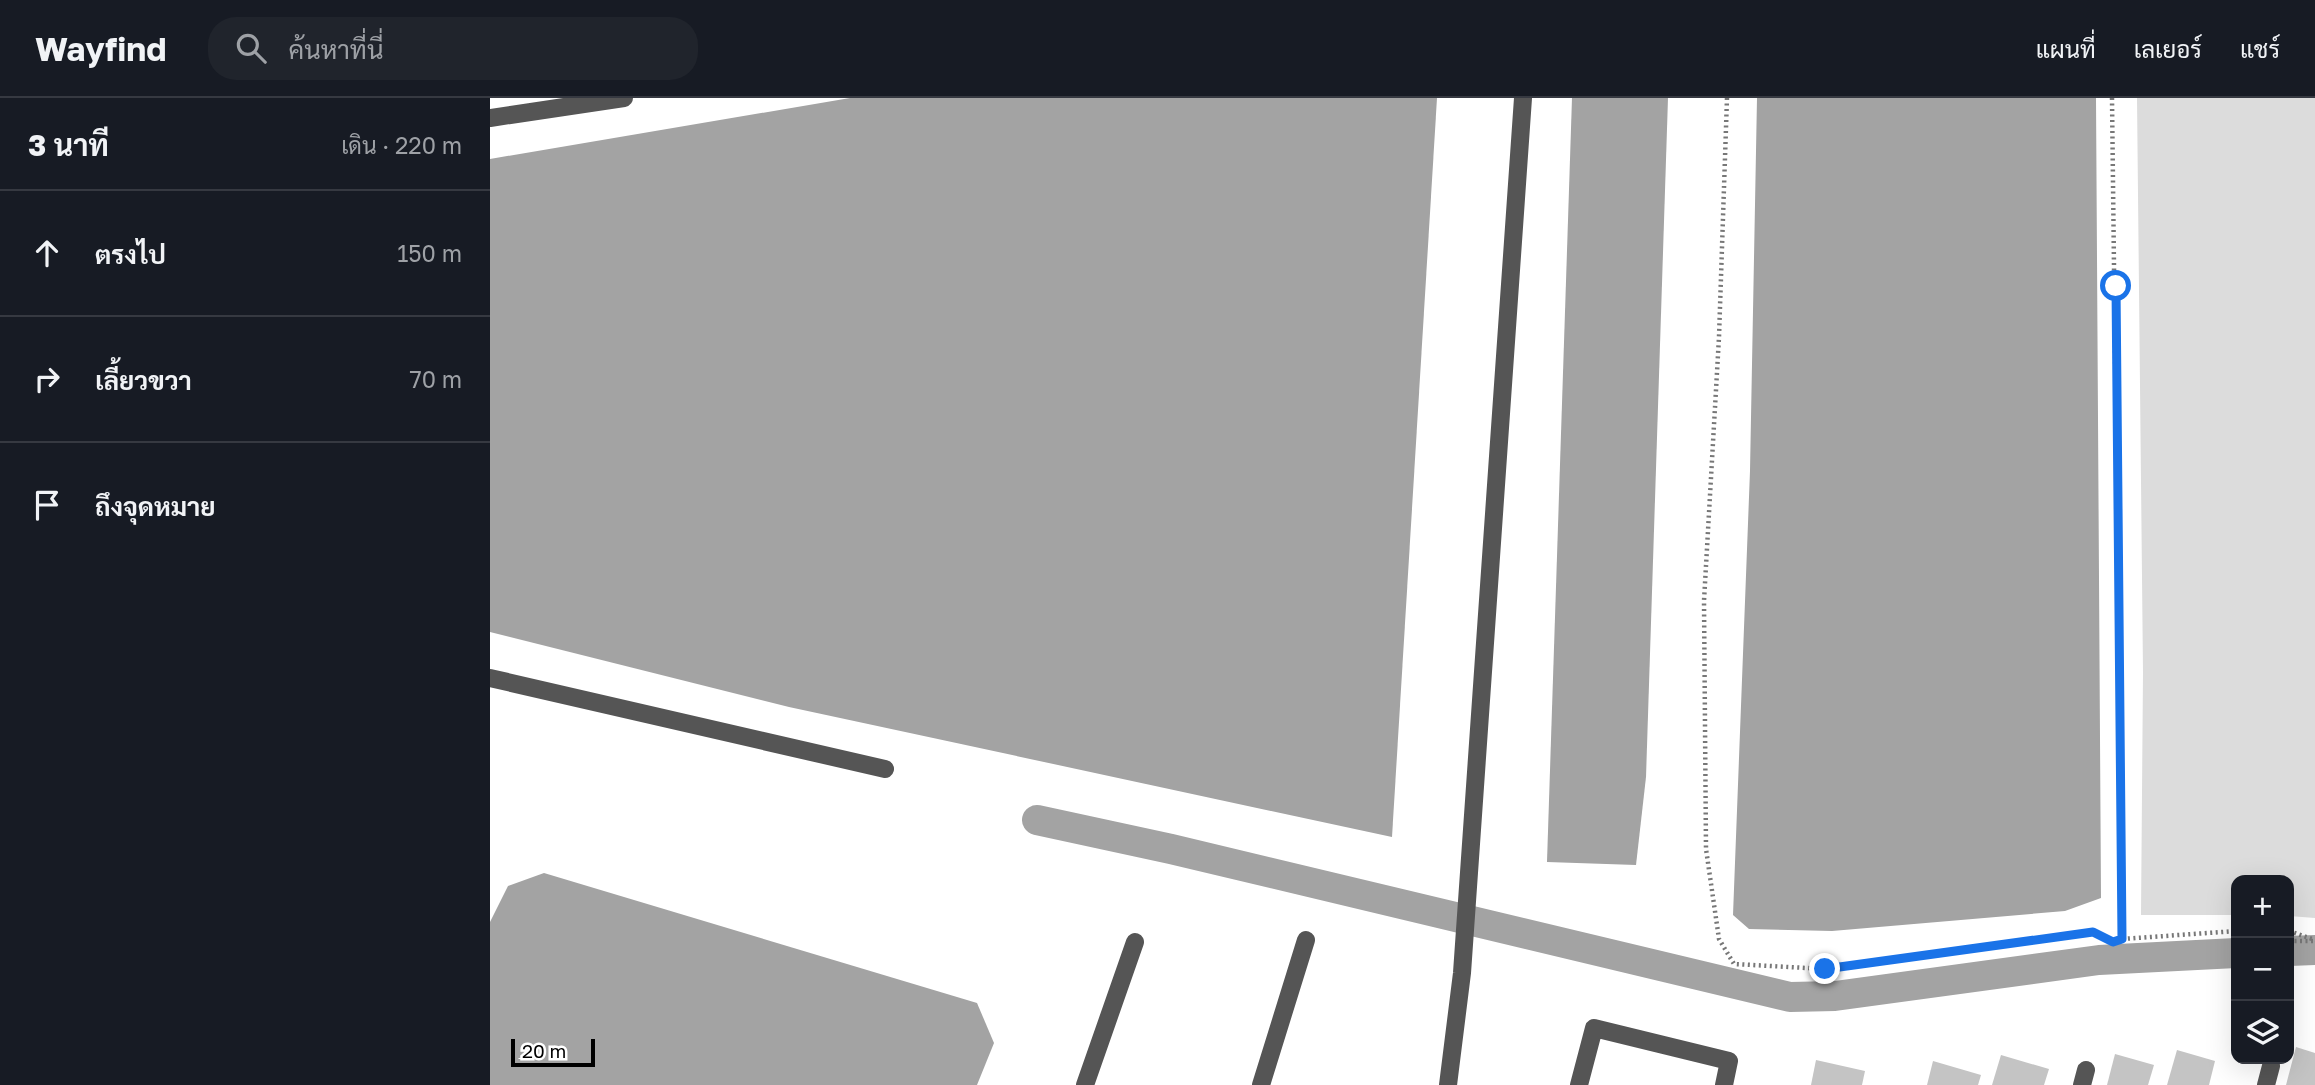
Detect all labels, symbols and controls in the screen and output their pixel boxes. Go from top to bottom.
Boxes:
search box [208,17,698,80]
text: Wayfind [35,29,166,68]
icon: search [232,29,270,67]
text: ค้นหาที่นี่ [288,34,384,65]
text: แผนที่ [2036,34,2096,63]
text: เลเยอร์ [2134,34,2202,63]
text: แชร์ [2240,34,2280,63]
text: 3 นาที [28,127,109,163]
text: เดิน · 220 m [341,131,462,159]
icon: ahead [28,234,66,272]
text: ตรงไป [95,239,166,270]
text: 150 m [397,239,462,267]
route start [2100,270,2131,301]
icon: right [28,360,66,398]
text: เลี้ยวขวา [95,365,192,396]
text: 70 m [409,365,462,393]
icon: arrive [28,486,66,524]
text: ถึงจุดหมาย [95,491,216,522]
map controls [2231,875,2294,1064]
button: + [2231,875,2294,938]
button: − [2231,938,2294,1001]
route end [1809,953,1840,984]
button: layers [2231,1001,2294,1064]
scale bar [511,1036,595,1068]
text: 20 m [522,1039,566,1062]

